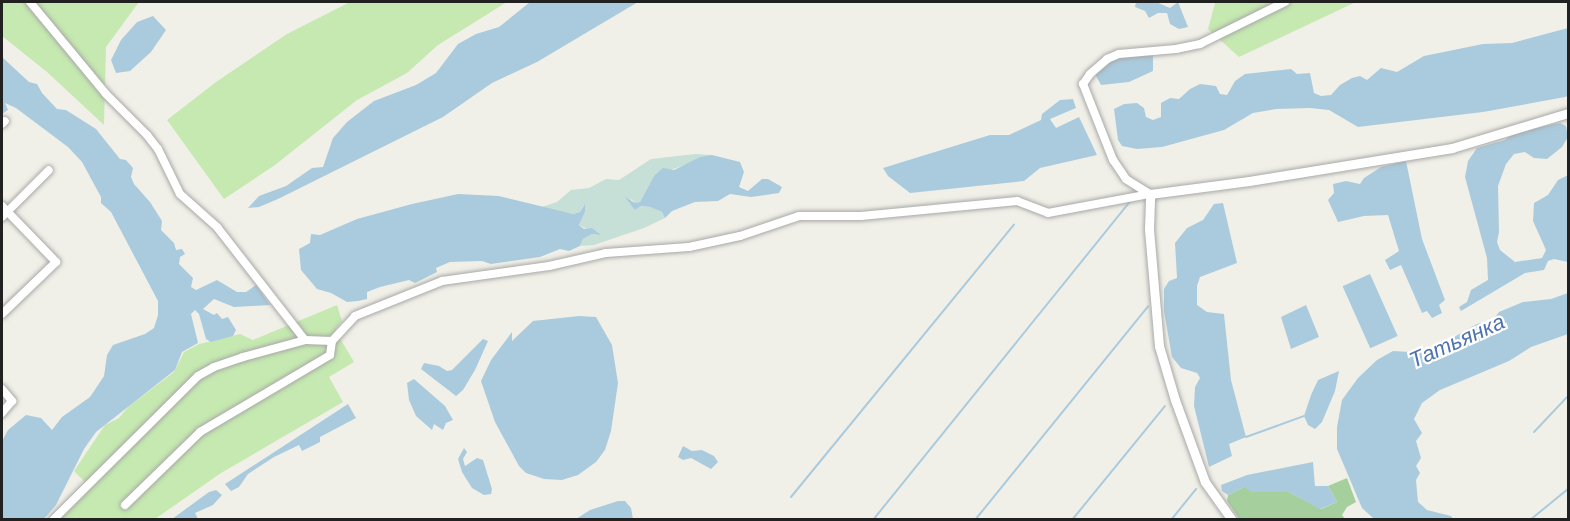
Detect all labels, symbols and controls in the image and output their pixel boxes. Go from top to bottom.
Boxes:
water label: Татьянка [1405,308,1509,374]

